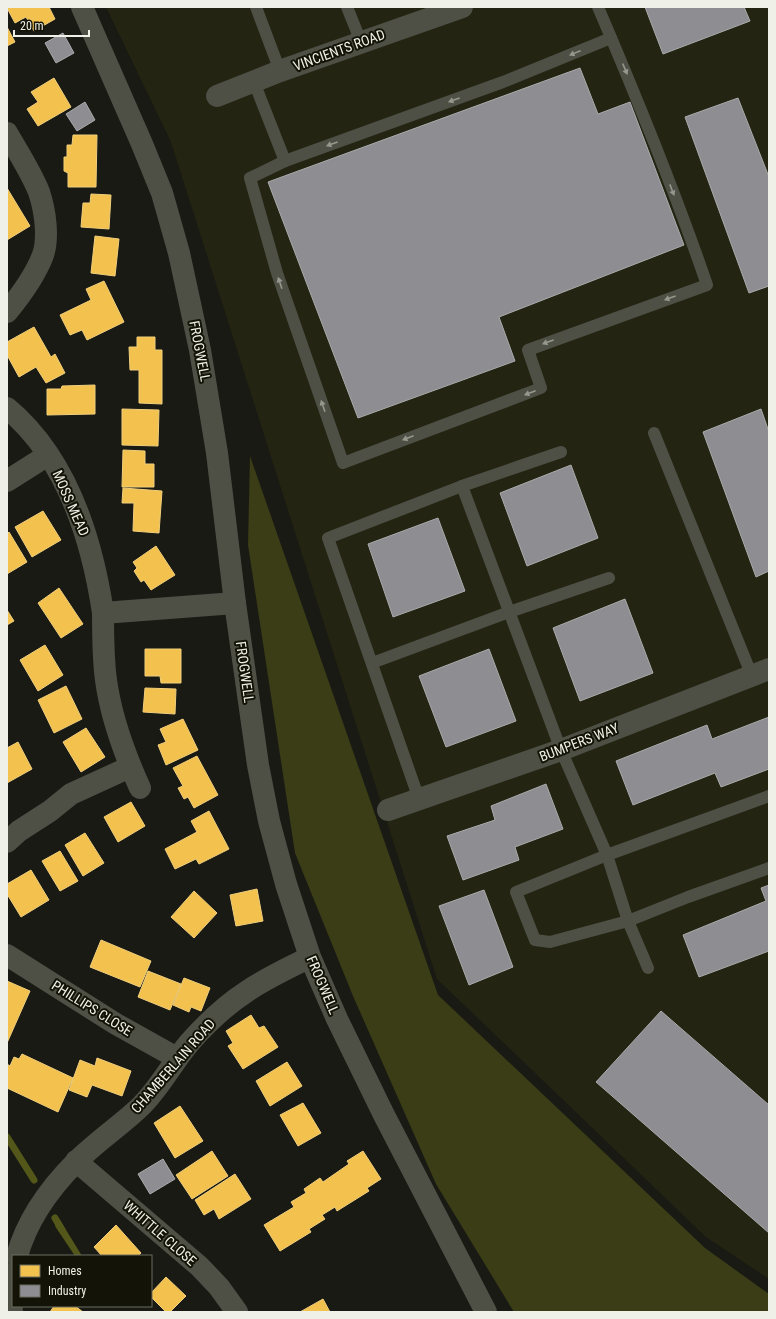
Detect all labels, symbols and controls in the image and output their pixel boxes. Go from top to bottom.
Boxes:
scale bar [14,12,89,38]
text: 20 m [20,19,44,33]
street label: VINCIENTS ROAD [291,26,387,74]
one-way arrow [569,50,581,56]
one-way arrow [622,63,628,75]
one-way arrow [448,97,460,103]
one-way arrow [326,141,338,147]
one-way arrow [670,184,676,196]
one-way arrow [277,277,283,289]
one-way arrow [664,296,676,302]
street label: FROGWELL [186,319,214,383]
one-way arrow [542,340,554,346]
one-way arrow [523,390,535,396]
one-way arrow [320,399,326,411]
one-way arrow [402,436,414,442]
street label: MOSS MEAD [49,468,93,538]
street label: FROGWELL [233,640,257,704]
street label: BUMPERS WAY [537,719,622,764]
street label: FROGWELL [304,953,343,1017]
street label: PHILLIPS CLOSE [49,977,135,1039]
street label: CHAMBERLAIN ROAD [128,1016,218,1116]
street label: WHITTLE CLOSE [120,1197,200,1269]
legend [12,1255,152,1307]
text: Homes [48,1264,82,1278]
text: Industry [48,1284,86,1298]

